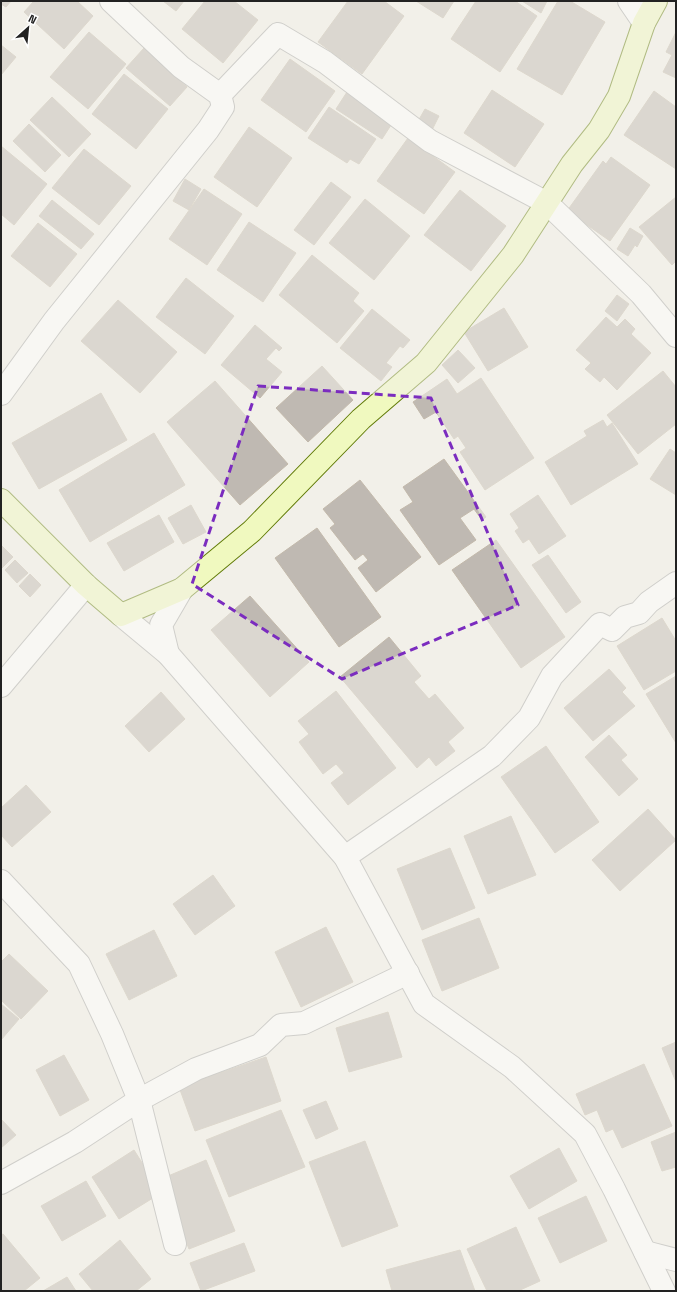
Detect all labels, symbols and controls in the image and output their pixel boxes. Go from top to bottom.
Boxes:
north arrow [8,8,48,48]
text: N [26,11,39,27]

